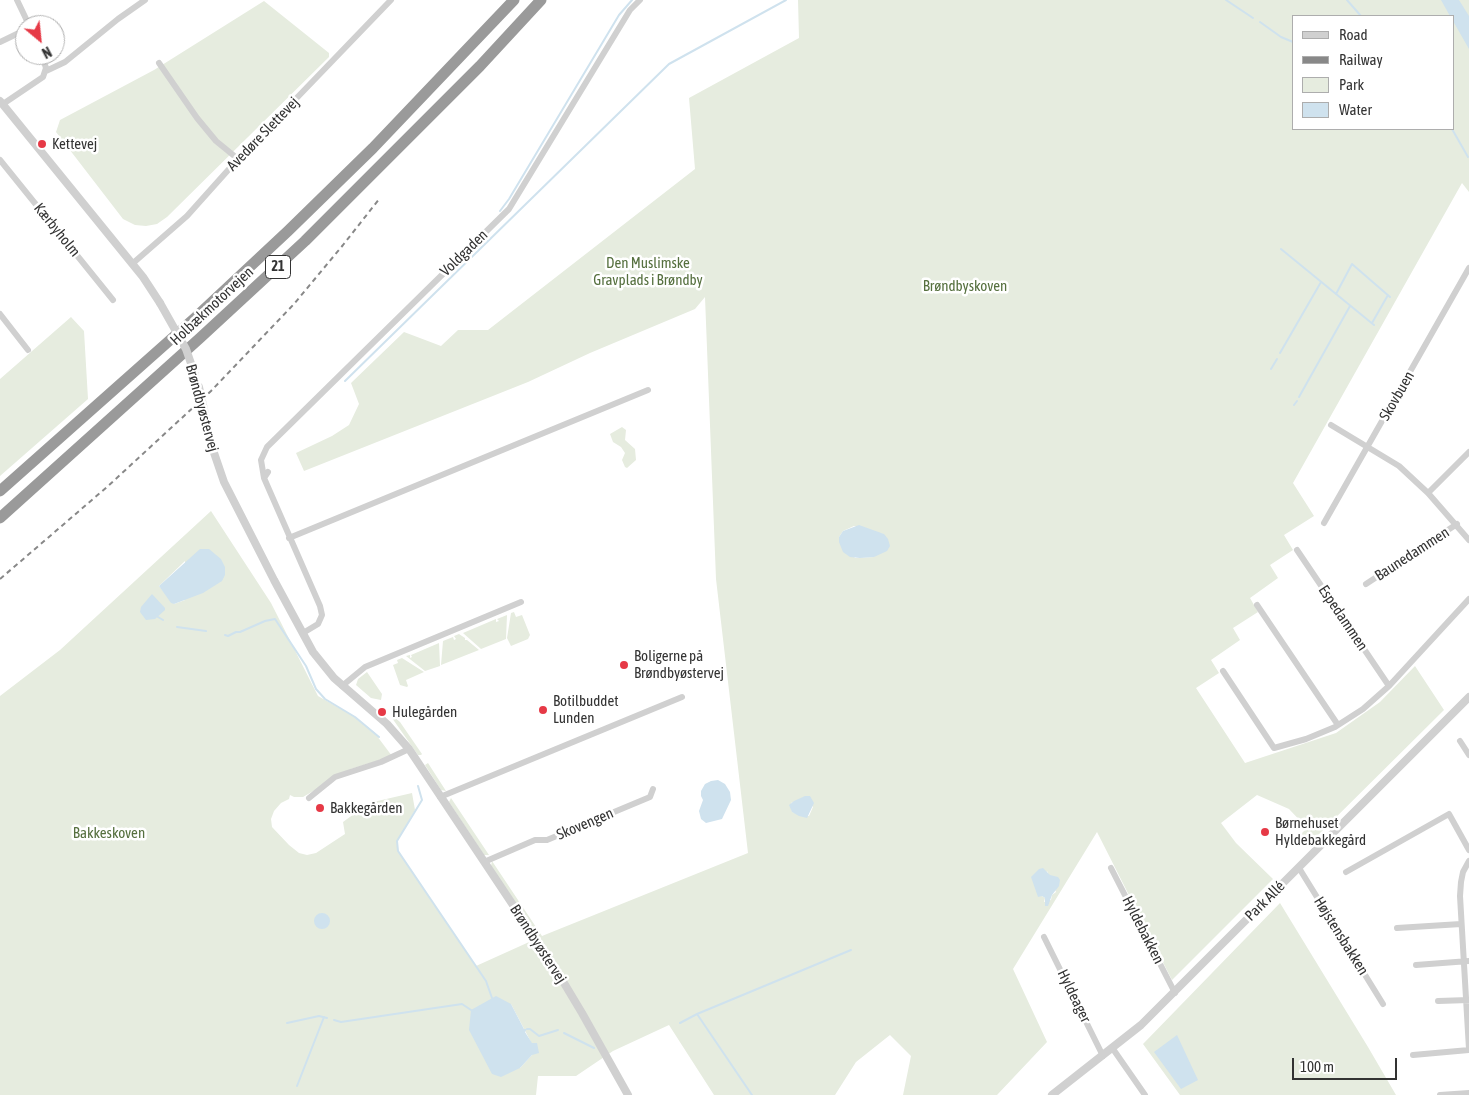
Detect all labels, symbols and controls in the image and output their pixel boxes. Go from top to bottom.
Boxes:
north arrow [15,15,65,65]
legend [1292,15,1454,130]
text: Road [1339,26,1368,43]
text: N [39,43,54,61]
text: Railway [1339,51,1383,68]
text: Park [1339,76,1364,93]
street label: Avedøre Slettevej [223,93,303,175]
text: Water [1339,101,1372,118]
place label: Kettevej [52,135,97,153]
marker: Kettevej [36,138,48,150]
street label: Kærbyholm [30,200,84,260]
street label: Voldgaden [436,226,492,280]
park label: Den Muslimske Gravplads i Brøndby [593,254,703,289]
road number: 21 [266,256,290,278]
street label: Holbækmotorvejen [167,263,257,349]
park label: Brøndbyskoven [923,277,1007,295]
street label: Brøndbyøstervej [182,362,222,454]
street label: Skovbuen [1376,368,1418,424]
street label: Baunedammen [1371,523,1453,585]
street label: Espedammen [1314,582,1372,654]
place label: Boligerne på Brøndbyøstervej [634,647,724,682]
marker: Boligerne på Brøndbyøstervej [618,659,630,671]
place label: Botilbuddet Lunden [553,692,619,727]
place label: Hulegården [392,703,457,721]
marker: Botilbuddet Lunden [537,704,549,716]
marker: Hulegården [376,706,388,718]
place label: Bakkegården [330,799,403,817]
marker: Bakkegården [314,802,326,814]
street label: Skovengen [554,804,616,844]
place label: Børnehuset Hyldebakkegård [1275,814,1366,849]
park label: Bakkeskoven [73,824,145,842]
marker: Børnehuset Hyldebakkegård [1259,826,1271,838]
street label: Park Allé [1241,877,1289,925]
street label: Hyldebakken [1118,893,1168,967]
street label: Højstensbakken [1310,893,1372,979]
street label: Brøndbyøstervej [506,901,570,987]
street label: Hyldeager [1053,966,1095,1026]
scale bar [1294,1048,1399,1080]
text: 100 m [1300,1058,1334,1075]

